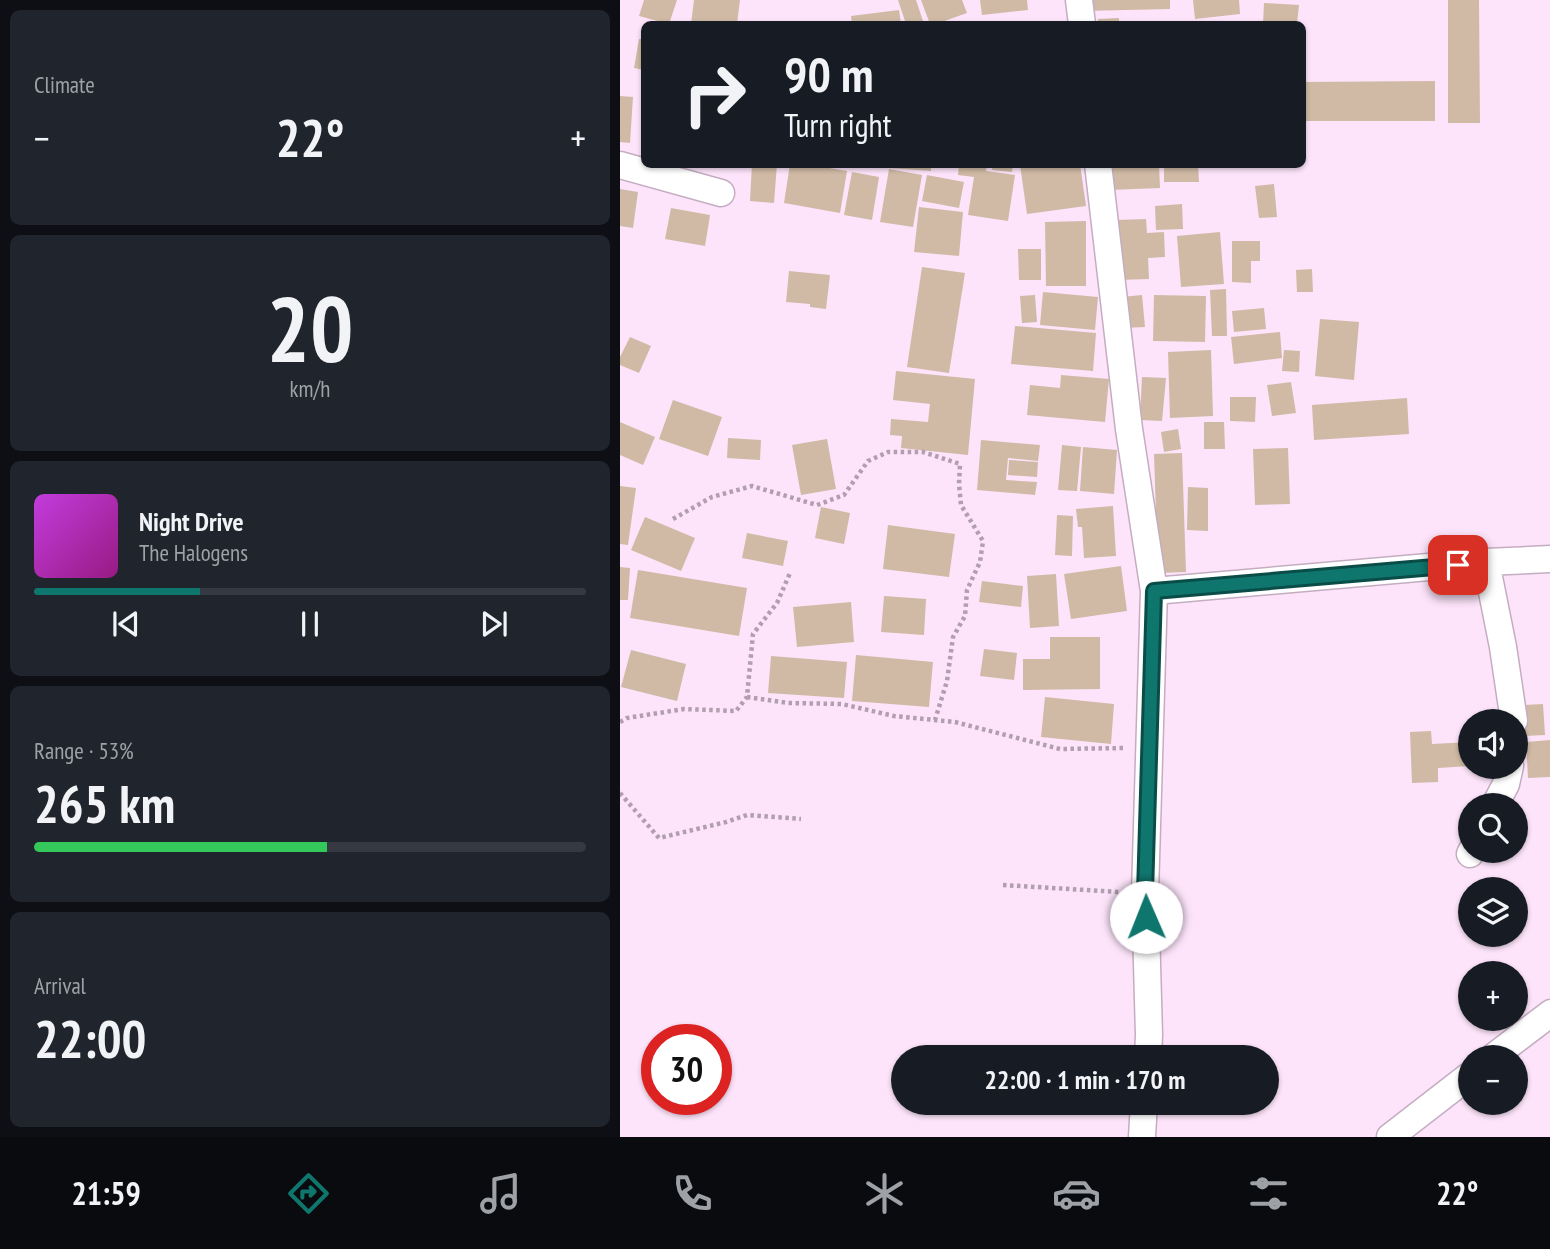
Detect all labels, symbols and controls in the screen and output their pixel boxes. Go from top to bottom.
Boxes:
text: 90 m [784,42,873,106]
icon: right [669,49,760,140]
text: Climate [34,70,95,99]
text: 22° [276,104,344,171]
text: Turn right [784,104,892,146]
text: − [34,113,50,162]
text: + [570,113,586,162]
text: 20 [267,269,354,387]
text: km/h [290,374,330,403]
text: Night Drive [139,505,244,538]
pin [1428,535,1488,595]
text: The Halogens [139,538,248,567]
icon: arrive [1439,546,1477,584]
icon: previous [107,605,145,643]
icon: pause [291,605,329,643]
icon: next [475,605,513,643]
map controls [1458,709,1528,1115]
button: sound [1458,709,1528,779]
text: Range · 53% [34,736,134,765]
text: 265 km [34,770,175,837]
button: search [1458,793,1528,863]
button: layers [1458,877,1528,947]
position arrow [1109,880,1183,954]
button: + [1458,961,1528,1031]
text: Arrival [34,971,86,1000]
text: 22:00 [34,1005,146,1072]
speed limit sign: 30 [641,1024,732,1115]
button: − [1458,1045,1528,1115]
text: 22:00 · 1 min · 170 m [985,1063,1185,1096]
icon: directions [284,1169,333,1218]
icon: music [476,1169,525,1218]
icon: phone [668,1169,717,1218]
icon: climate [860,1169,909,1218]
icon: car [1052,1169,1101,1218]
icon: filters [1244,1169,1293,1218]
text: 21:59 [72,1172,141,1214]
text: 22° [1436,1172,1478,1214]

